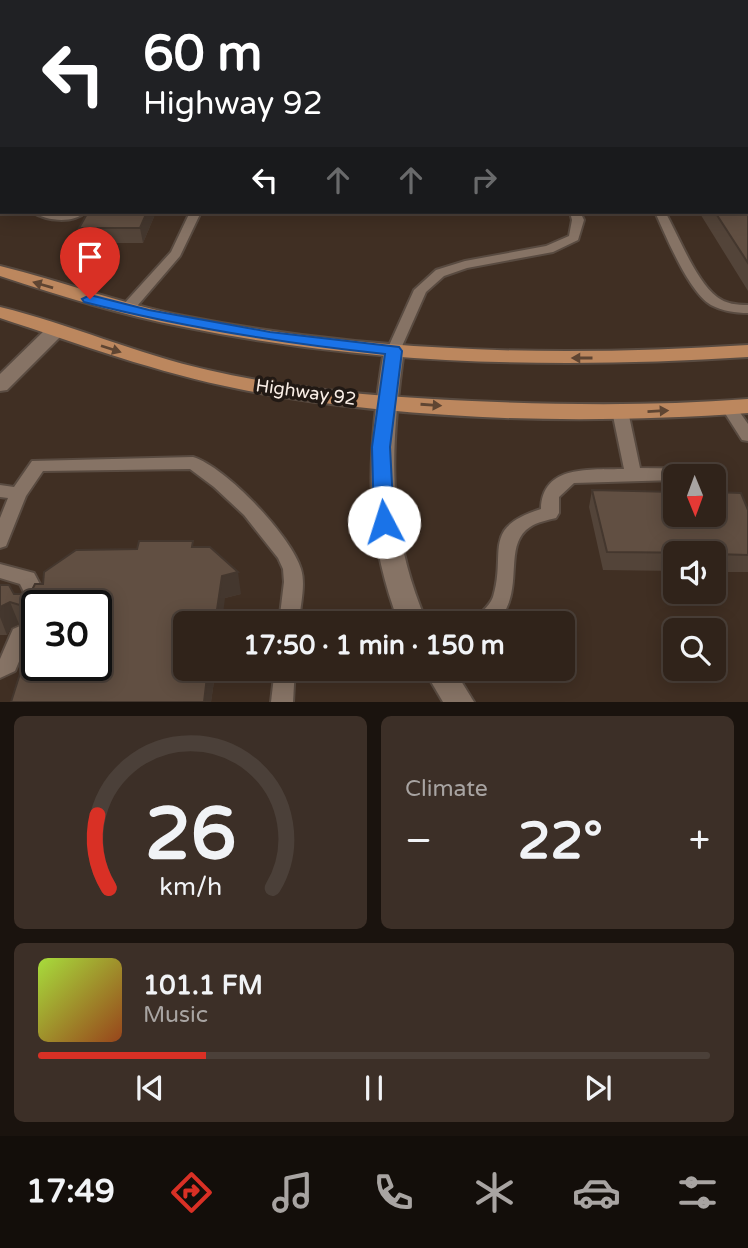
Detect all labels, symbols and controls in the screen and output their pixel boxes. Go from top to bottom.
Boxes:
text: 60 m [143,25,262,84]
icon: left [28,28,119,119]
text: Highway 92 [143,85,323,123]
icon: left [246,161,284,199]
icon: ahead [319,161,357,199]
icon: ahead [392,161,430,199]
icon: right [465,161,503,199]
pin [60,227,120,299]
icon: arrive [71,238,109,276]
one-way arrow [32,280,53,290]
one-way arrow [101,344,122,355]
one-way arrow [571,352,593,364]
street label: Highway 92 [254,374,358,410]
one-way arrow [420,400,442,411]
one-way arrow [647,405,669,416]
north arrow [663,464,726,527]
map controls [663,464,726,681]
position arrow [347,485,421,559]
button: sound [663,541,726,604]
speed limit sign: 30 [21,590,112,681]
button: search [663,618,726,681]
text: 17:50 · 1 min · 150 m [243,630,505,661]
text: Climate [405,775,488,803]
text: 26 [145,792,236,880]
text: 22° [518,810,603,873]
text: − [405,818,432,864]
text: + [689,818,710,864]
text: km/h [159,872,222,902]
text: 101.1 FM [143,970,263,1001]
text: Music [143,1001,208,1029]
icon: previous [131,1069,169,1107]
icon: pause [355,1069,393,1107]
icon: next [579,1069,617,1107]
icon: directions [167,1168,216,1217]
icon: music [268,1168,317,1217]
icon: phone [369,1168,418,1217]
icon: climate [470,1168,519,1217]
icon: car [572,1168,621,1217]
icon: filters [673,1168,722,1217]
text: 17:49 [26,1173,115,1211]

